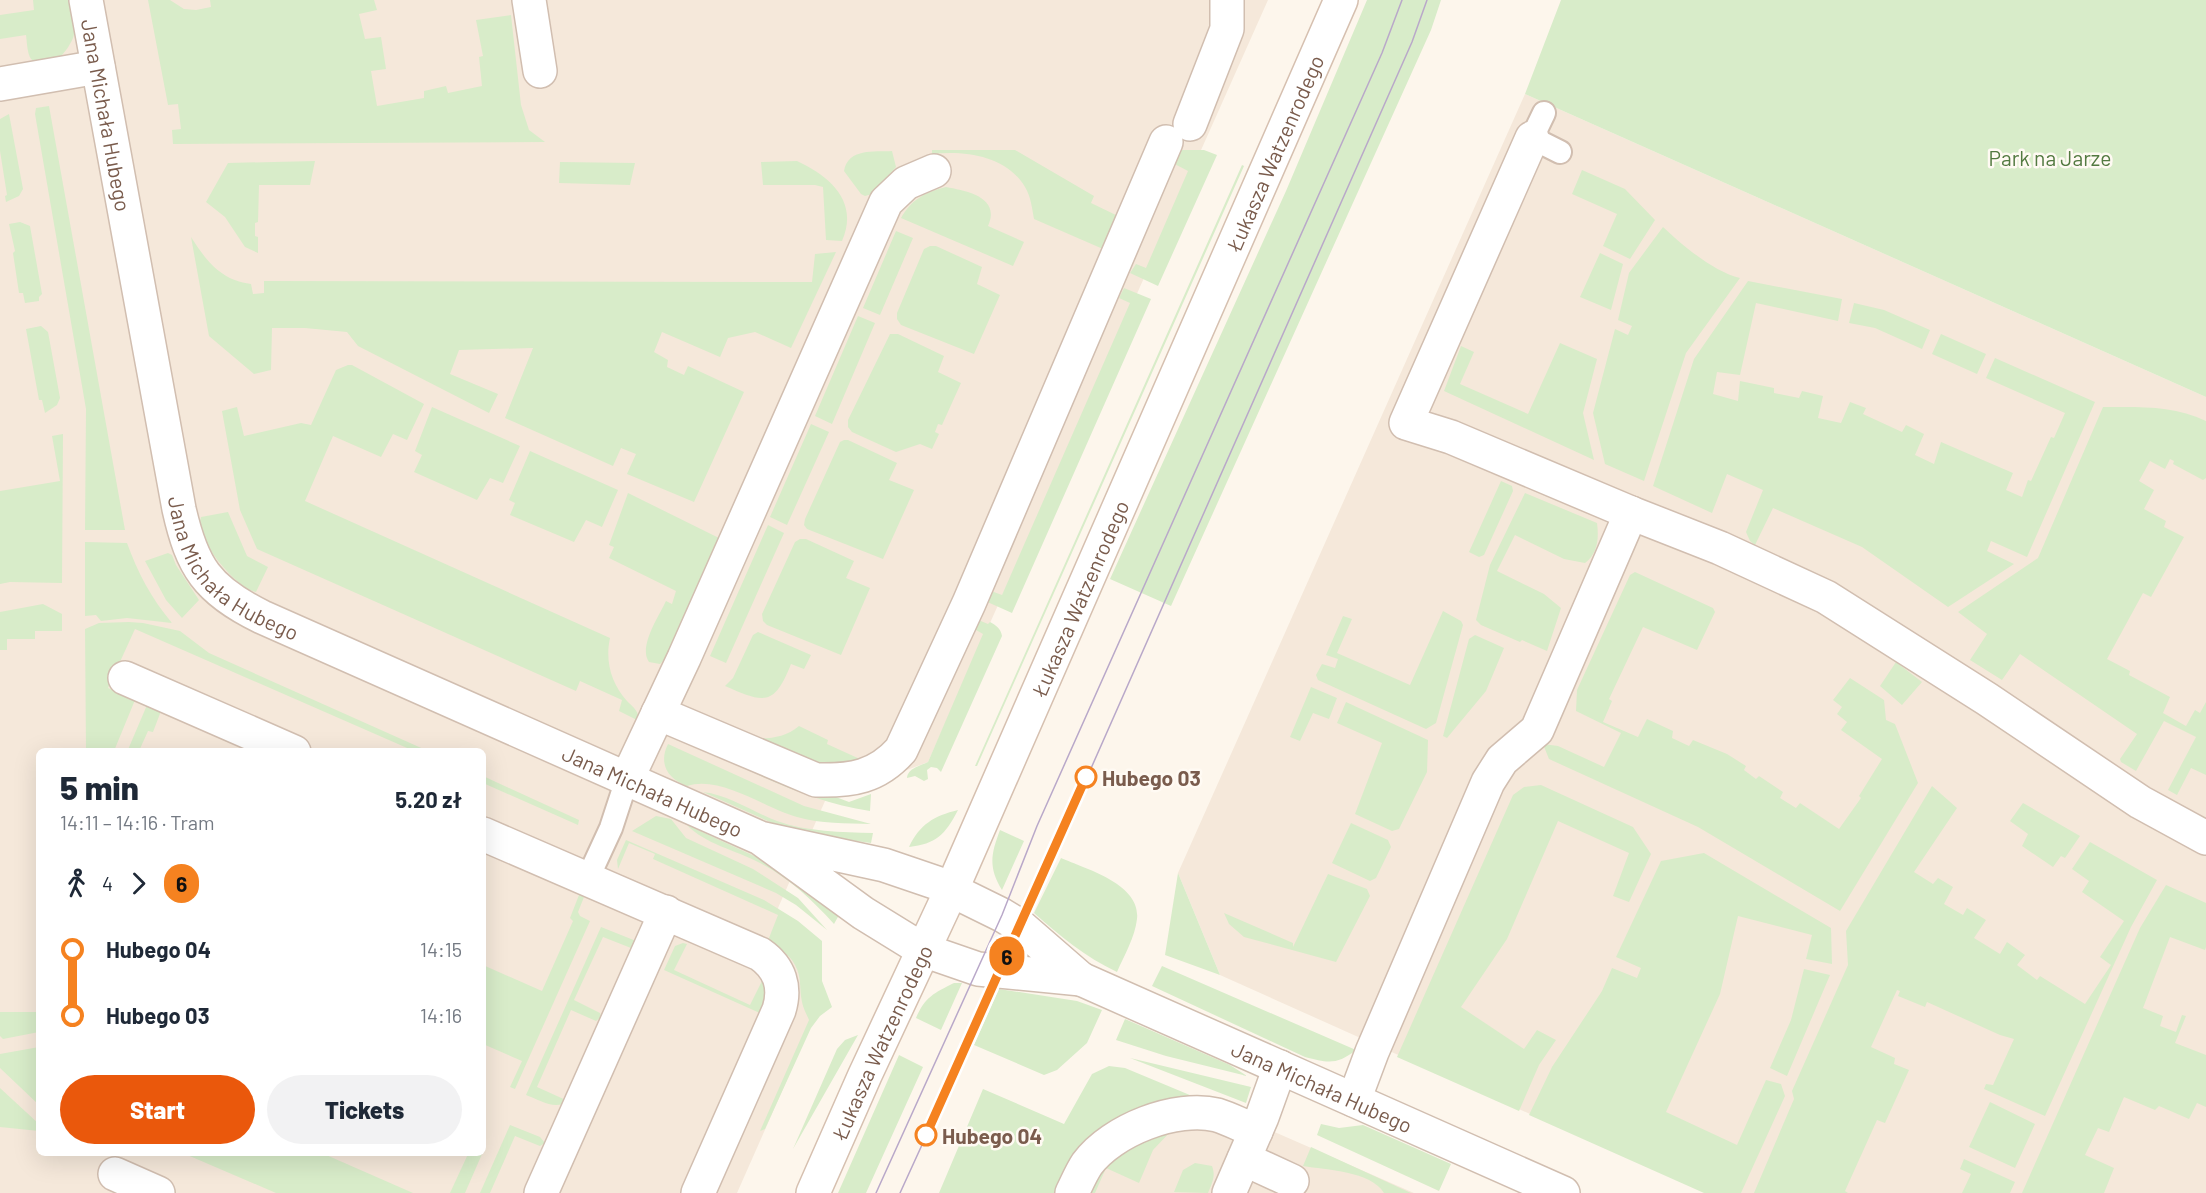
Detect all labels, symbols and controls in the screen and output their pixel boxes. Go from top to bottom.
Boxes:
street label: Jana Michała Hubego [77,17,137,213]
street label: Łukasza Watzenrodego [1220,51,1328,255]
park label: Park na Jarze [1989,145,2111,170]
street label: Jana Michała Hubego [164,494,303,644]
street label: Łukasza Watzenrodego [1025,496,1133,701]
street label: Jana Michała Hubego [559,740,747,841]
place label: Hubego 03 [1102,765,1201,790]
marker: Hubego 03 [1075,766,1097,788]
text: 5 min [60,767,139,807]
text: 5.20 zł [395,786,462,812]
text: 14:11 – 14:16 · Tram [60,810,214,834]
icon: walk [60,867,93,900]
icon: forward [122,867,155,900]
text: 4 [102,871,113,895]
text: 6 [176,871,187,896]
text: Hubego 04 [106,936,211,962]
line badge: 6 [988,936,1026,976]
text: 14:15 [420,937,462,961]
street label: Łukasza Watzenrodego [825,940,937,1144]
text: 6 [1001,944,1013,969]
text: Hubego 03 [106,1002,210,1028]
text: 14:16 [420,1003,462,1027]
street label: Jana Michała Hubego [1228,1035,1416,1137]
button: Start [60,1075,255,1144]
button: Tickets [267,1075,462,1144]
place label: Hubego 04 [942,1123,1042,1148]
marker: Hubego 04 [915,1124,937,1146]

